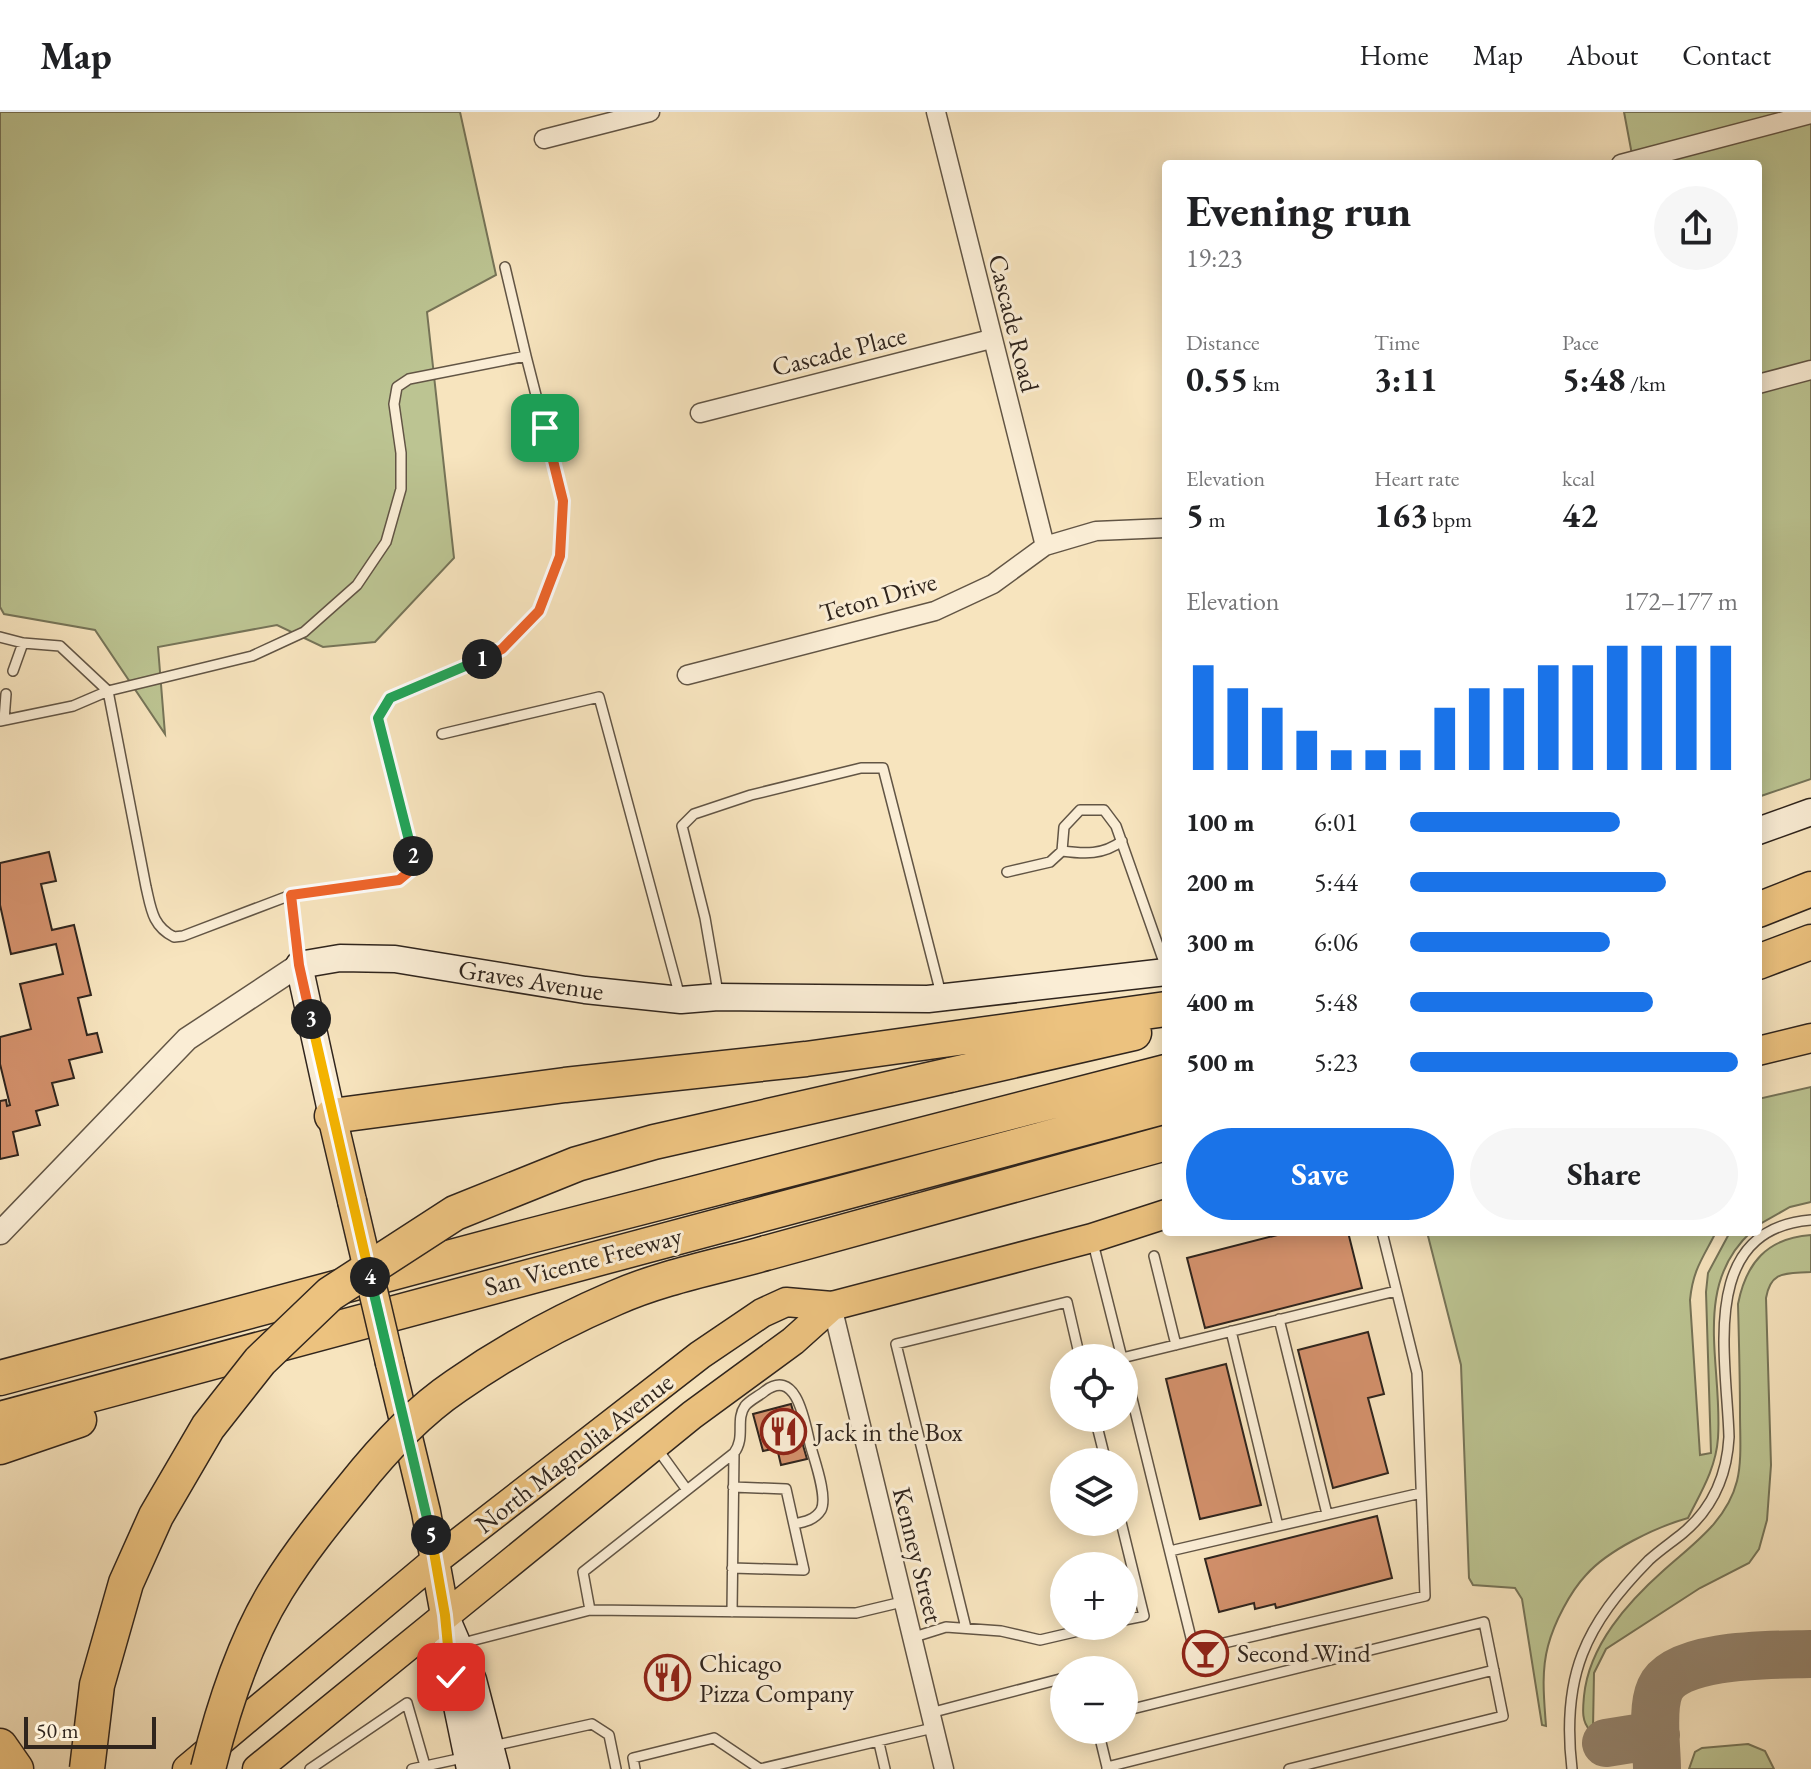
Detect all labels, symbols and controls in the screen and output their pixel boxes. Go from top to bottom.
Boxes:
text: Map [40,31,112,80]
text: Home [1359,37,1429,73]
text: Map [1473,37,1523,73]
text: About [1567,37,1638,73]
text: Contact [1682,37,1771,73]
text: Evening run [1186,182,1411,239]
button: share [1654,186,1738,270]
text: 19:23 [1186,241,1242,275]
street label: Cascade Road [980,251,1048,396]
street label: Cascade Place [768,318,910,384]
text: Distance [1186,328,1259,357]
text: Time [1374,328,1420,357]
text: Pace [1562,328,1599,357]
text: 0.55 [1186,357,1248,401]
text: 3:11 [1374,357,1438,401]
text: 5:48 [1562,357,1626,401]
text: km [1248,369,1280,398]
text: /km [1626,369,1666,398]
pin [511,394,579,462]
icon: arrive [523,406,567,450]
text: Elevation [1186,464,1265,493]
text: Heart rate [1374,464,1459,493]
text: kcal [1562,464,1595,493]
text: 5 [1186,493,1204,537]
text: 163 [1374,493,1428,537]
text: 42 [1562,493,1598,537]
text: m [1204,505,1226,534]
text: bpm [1428,505,1472,534]
street label: Teton Drive [815,564,941,630]
text: Elevation [1186,584,1280,618]
text: 172–177 m [1623,584,1738,618]
pin: 1 [462,639,502,679]
text: 1 [476,644,488,673]
text: 100 m [1186,805,1254,839]
text: 6:01 [1314,805,1358,839]
pin: 2 [393,836,433,876]
text: 2 [407,841,419,870]
text: 200 m [1186,865,1254,899]
text: 5:44 [1314,865,1358,899]
text: 300 m [1186,925,1254,959]
text: 6:06 [1314,925,1358,959]
street label: Graves Avenue [456,952,606,1008]
text: 400 m [1186,985,1254,1019]
text: 5:48 [1314,985,1358,1019]
pin: 3 [291,999,331,1039]
text: 3 [305,1004,317,1033]
text: 500 m [1186,1045,1254,1079]
text: 5:23 [1314,1045,1358,1079]
button: Save [1186,1128,1454,1220]
button: Share [1470,1128,1738,1220]
street label: San Vicente Freeway [481,1218,686,1304]
pin: 4 [350,1257,390,1297]
text: 4 [364,1262,376,1291]
map controls [1050,1344,1138,1744]
button: locate [1050,1344,1138,1432]
street label: North Magnolia Avenue [468,1365,680,1541]
restaurant icon: Jack in the Box [760,1408,808,1456]
place label: Jack in the Box [813,1415,964,1449]
button: layers [1050,1448,1138,1536]
street label: Kenney Street [885,1483,951,1627]
pin: 5 [411,1515,451,1555]
text: 5 [425,1520,437,1549]
button: + [1050,1552,1138,1640]
bar icon: Second Wind [1182,1629,1230,1677]
place label: Second Wind [1237,1636,1371,1670]
pin [417,1643,485,1711]
place label: Chicago Pizza Company [699,1646,854,1710]
restaurant icon: Chicago Pizza Company [644,1654,692,1702]
icon: check [429,1655,473,1699]
button: − [1050,1656,1138,1744]
scale bar [24,1713,156,1749]
text: 50 m [36,1716,79,1745]

